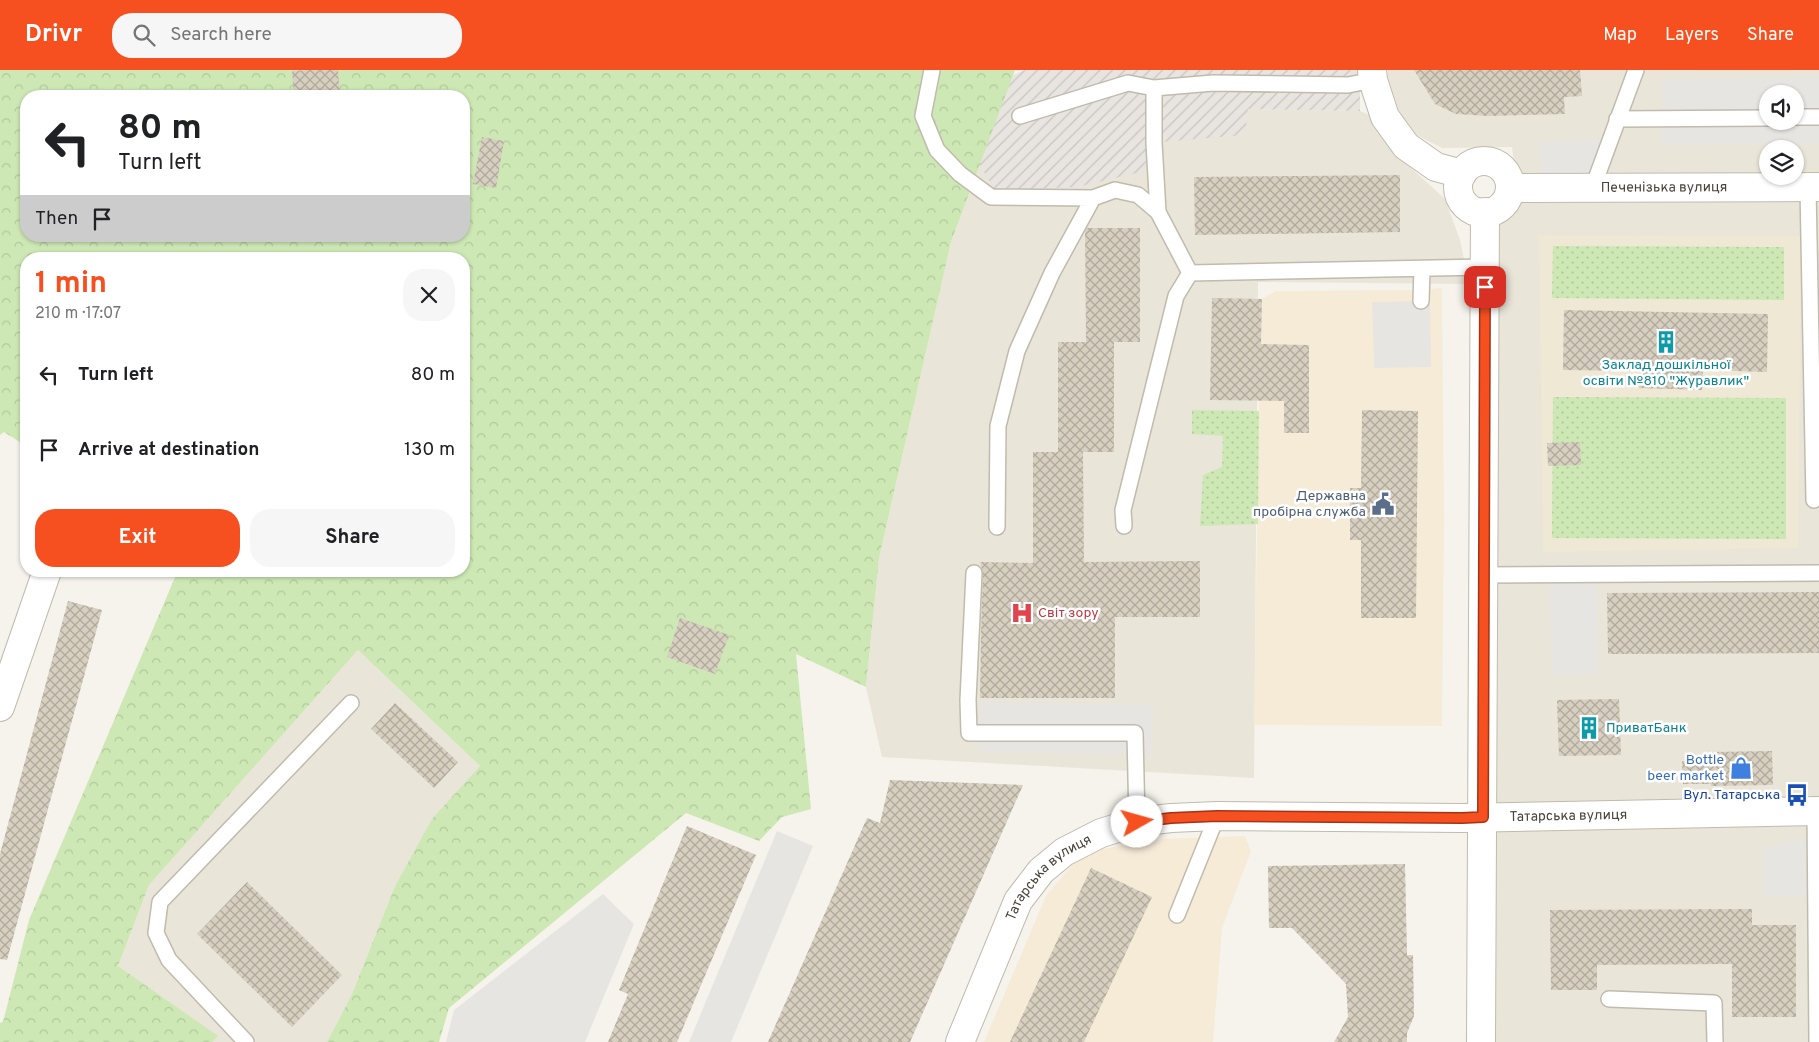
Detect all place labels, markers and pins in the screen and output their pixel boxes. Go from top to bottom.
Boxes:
pin [1464,266,1506,308]
building icon: Заклад дошкільної освіти №810 "Журавлик" [1653,329,1679,355]
place label: Заклад дошкільної освіти №810 "Журавлик" [1583,357,1749,390]
place label: Державна пробірна служба [1253,488,1366,521]
public building icon: Державна пробірна служба [1370,491,1396,517]
hospital icon: Світ зору [1009,600,1035,626]
place label: Світ зору [1038,605,1099,622]
building icon: ПриватБанк [1576,715,1602,741]
place label: ПриватБанк [1606,720,1687,737]
place label: Bottle beer market [1647,752,1724,785]
shop icon: Bottle beer market [1728,755,1754,781]
bus stop icon: Вул. Татарська [1784,782,1810,808]
place label: Вул. Татарська [1683,787,1780,804]

